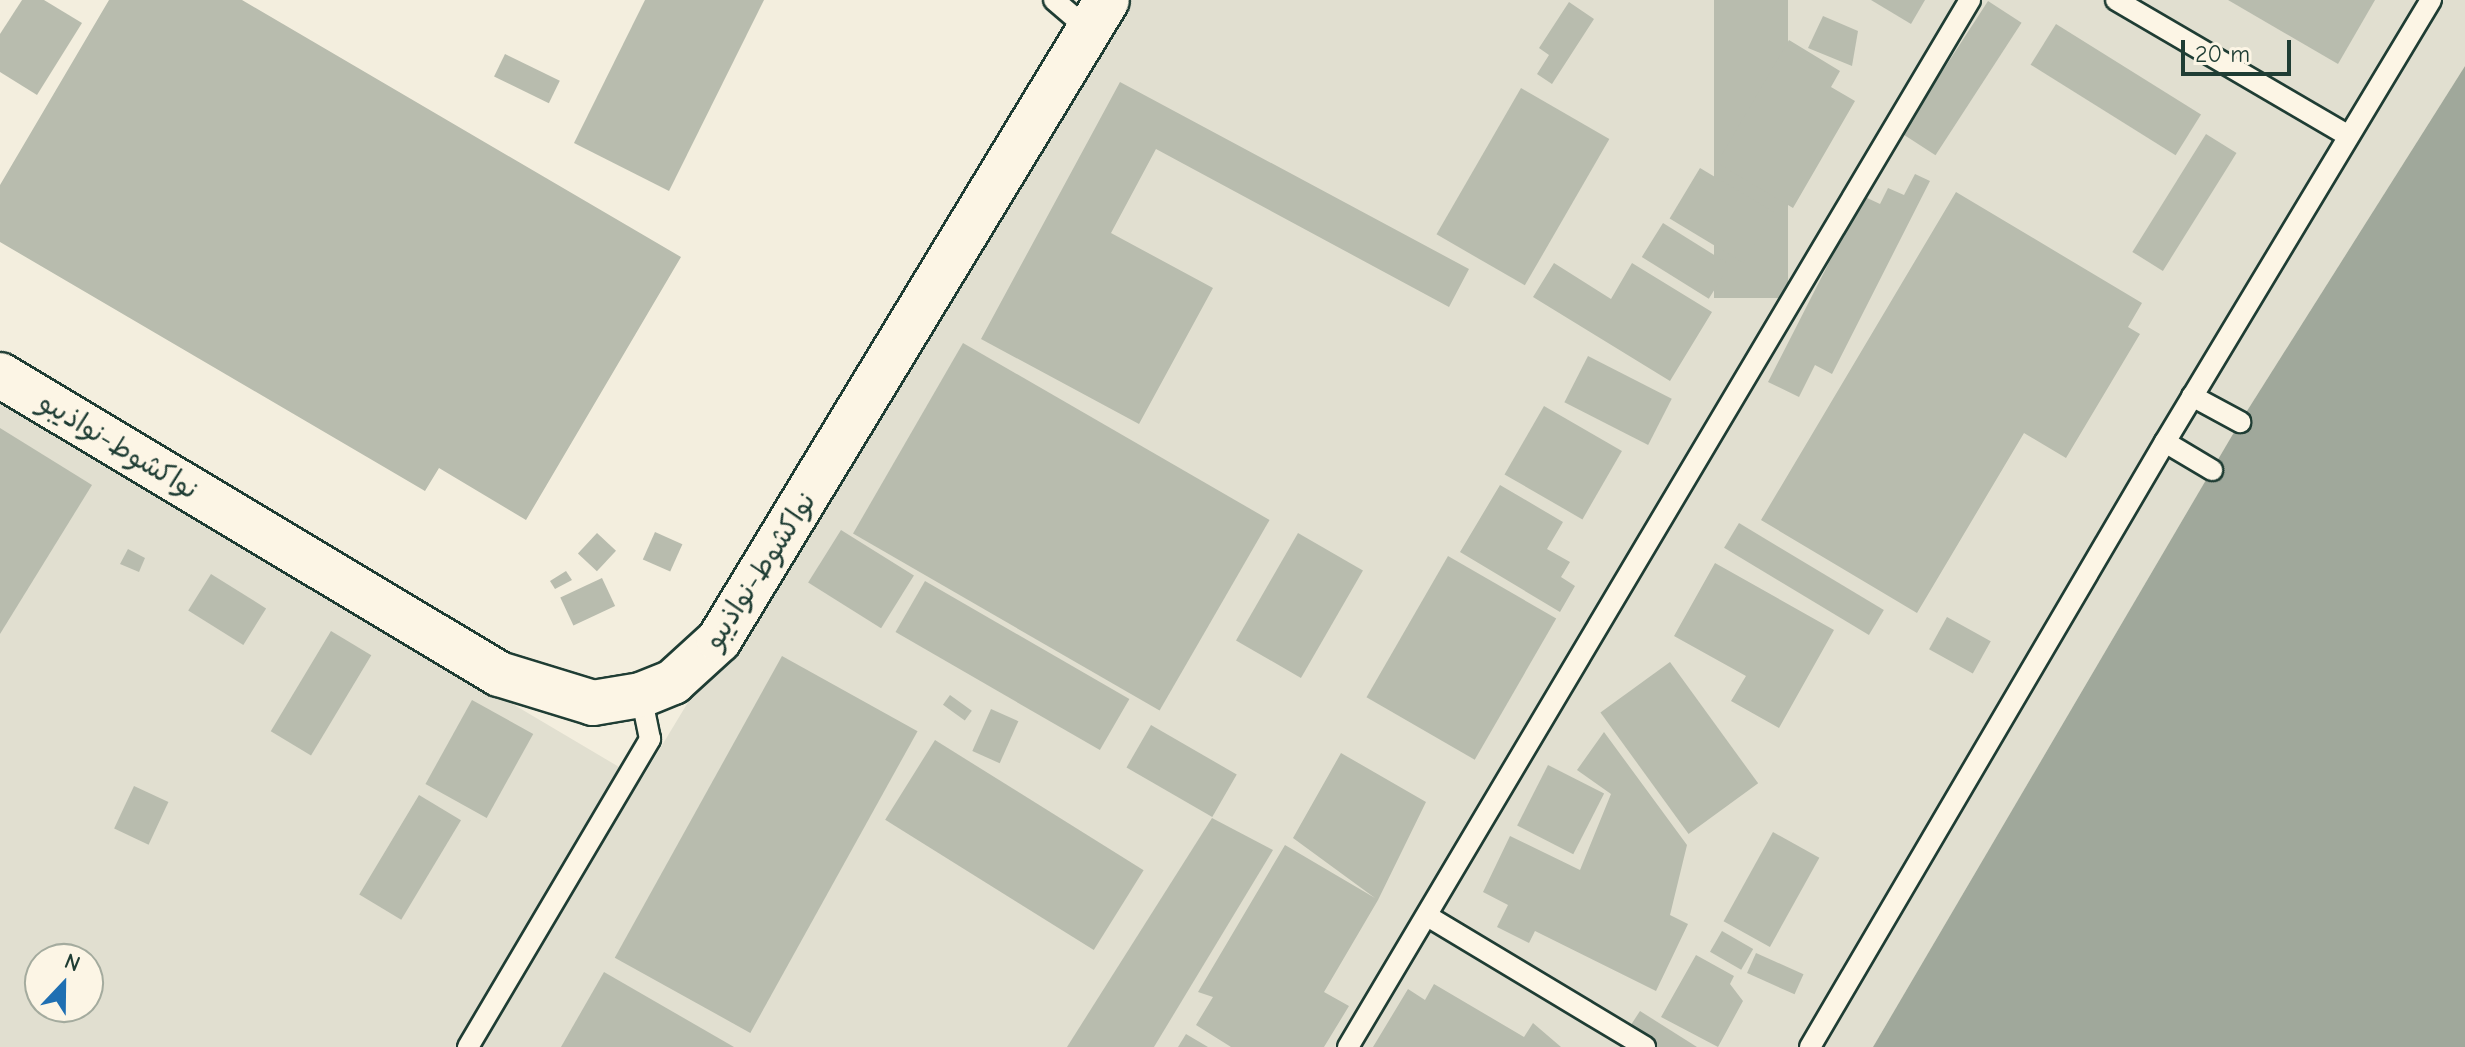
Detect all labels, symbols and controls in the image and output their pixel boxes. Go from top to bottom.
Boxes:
scale bar [2185,24,2295,74]
text: 20 m [2195,40,2250,68]
street label: نواكشوط-نواذيبو [33,385,205,507]
street label: نواكشوط-نواذيبو [696,485,824,655]
north arrow [24,943,104,1023]
text: N [61,948,84,977]

